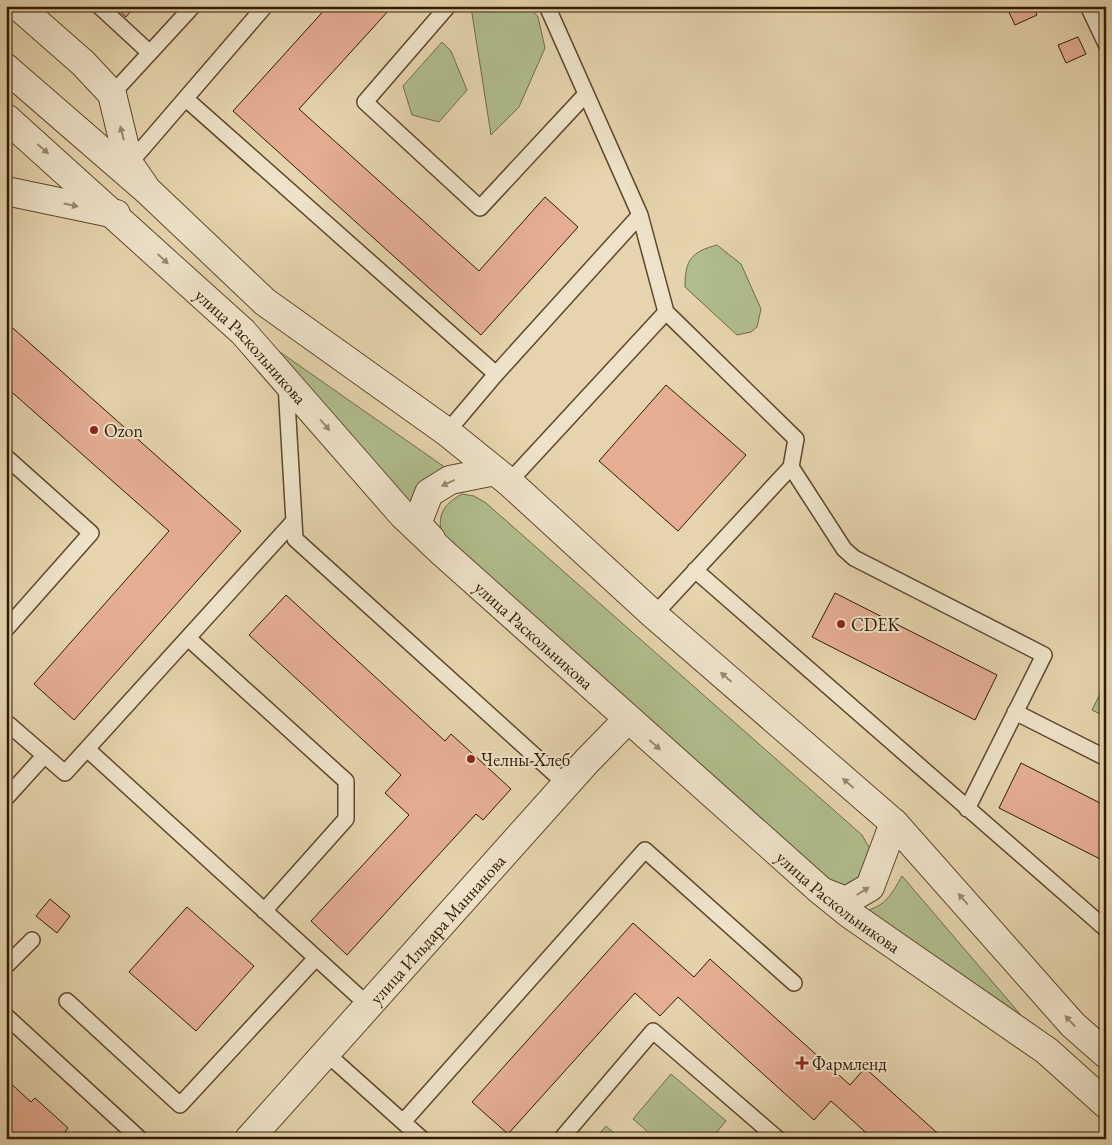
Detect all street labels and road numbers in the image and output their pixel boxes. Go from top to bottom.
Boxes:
street label: улица Раскольникова [190,283,313,409]
street label: улица Раскольникова [470,575,599,694]
street label: улица Раскольникова [772,845,906,958]
street label: улица Ильдара Маннанова [364,849,510,1008]

